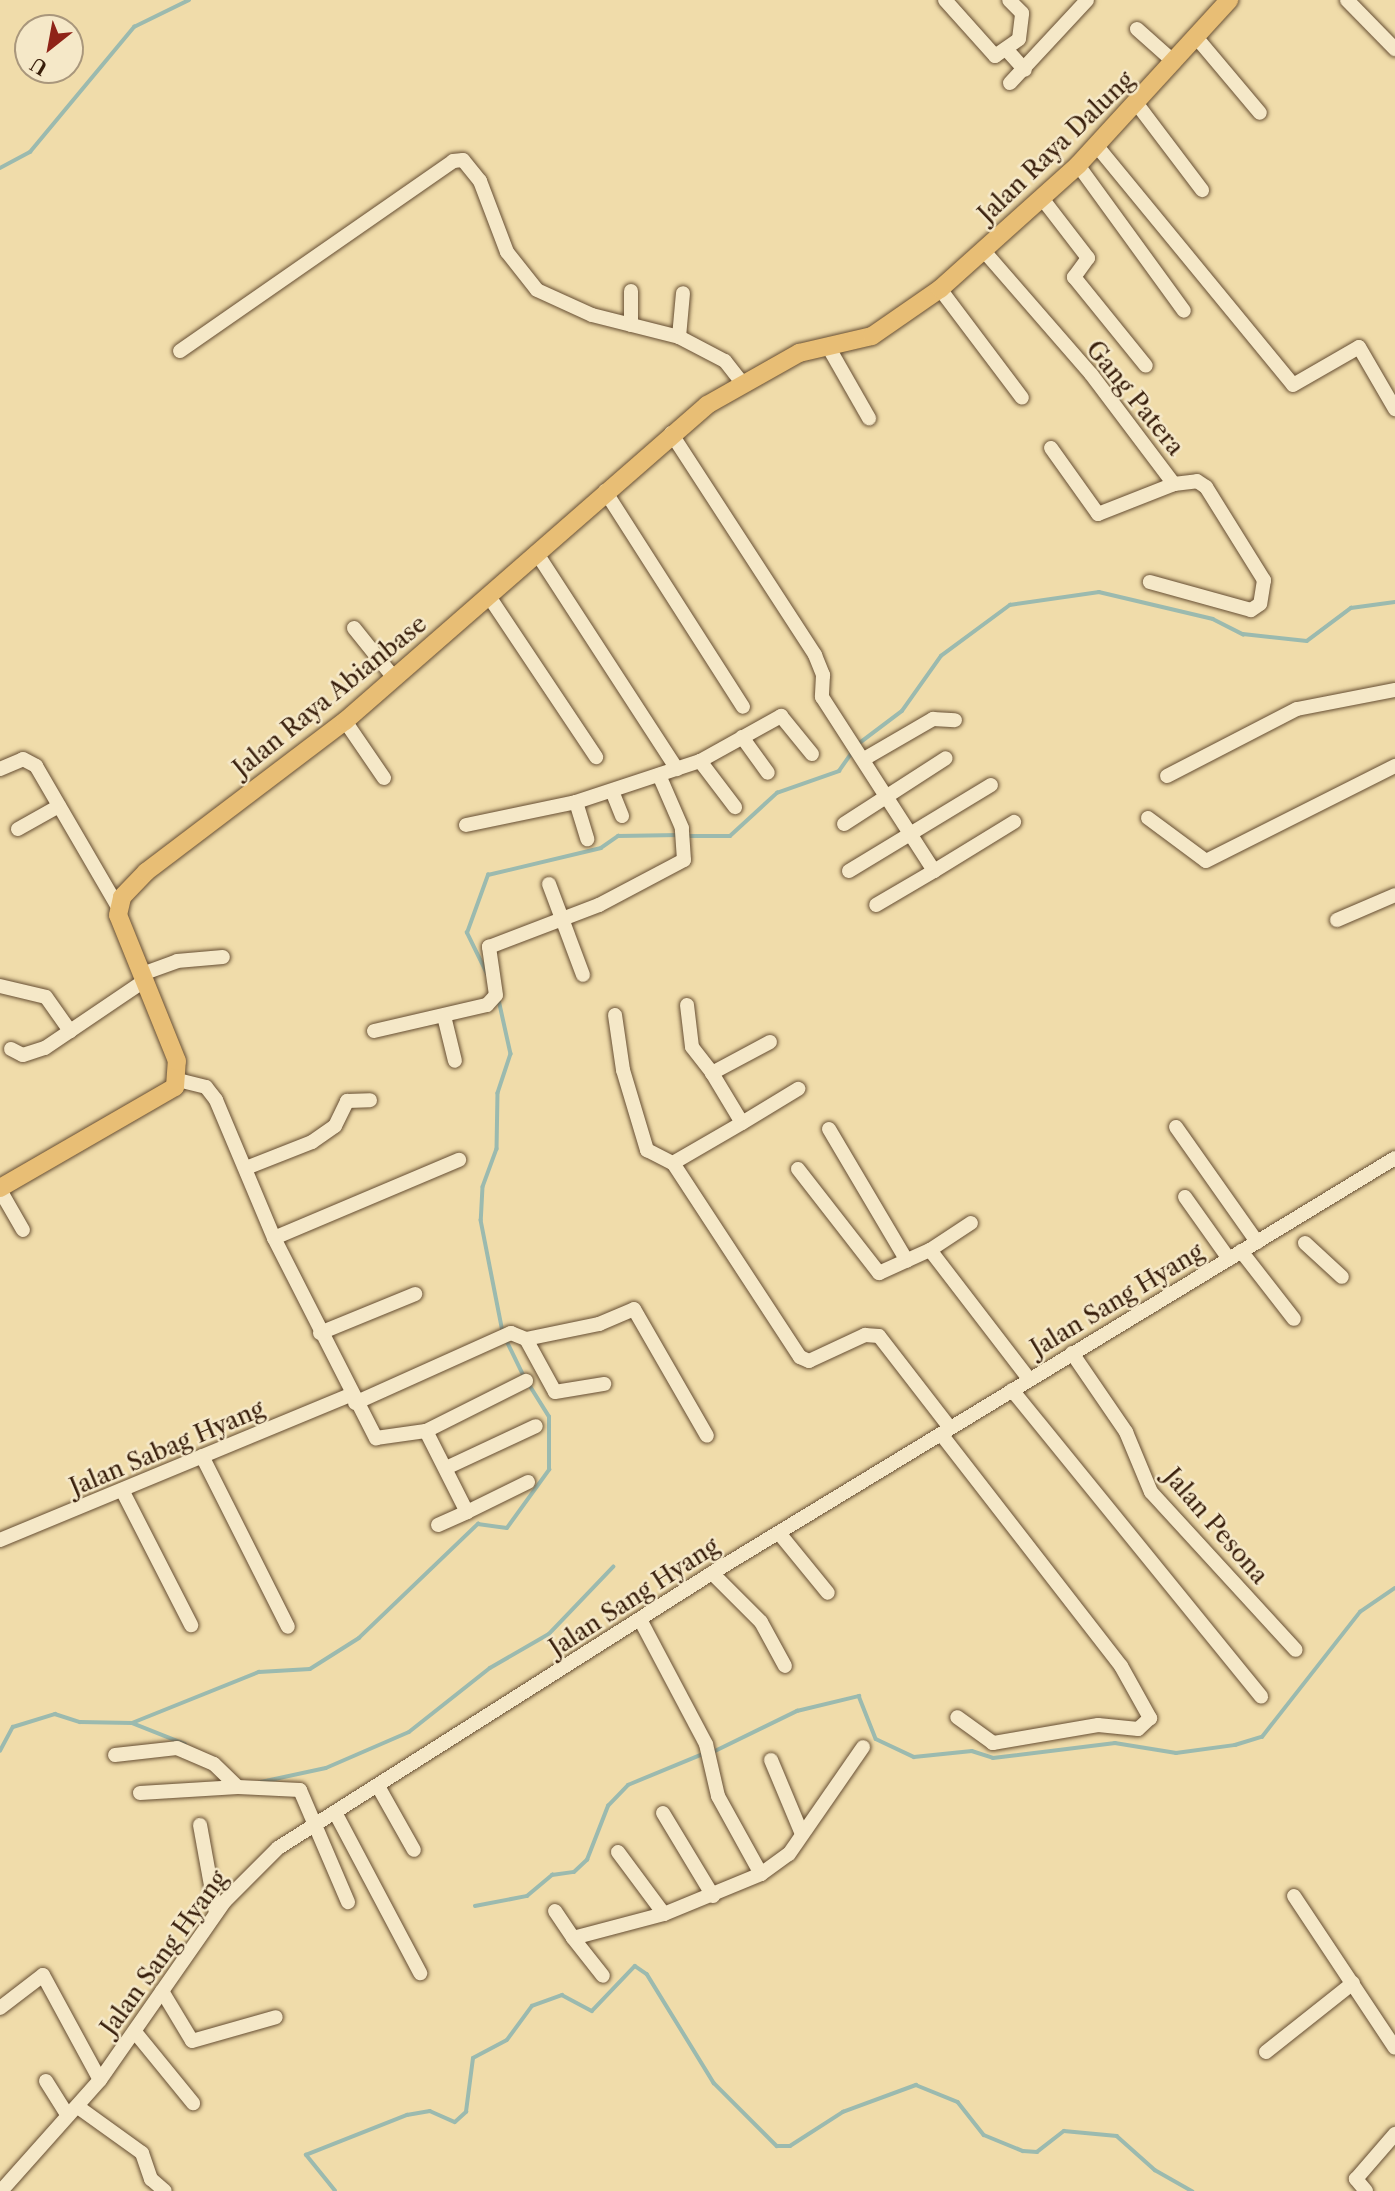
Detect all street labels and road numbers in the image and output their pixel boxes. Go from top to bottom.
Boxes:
street label: Jalan Raya Dalung [972,65,1140,229]
street label: Gang Patera [1080,335,1190,461]
street label: Jalan Raya Abianbase [227,609,433,783]
street label: Jalan Sang Hyang [1026,1237,1208,1363]
street label: Jalan Sabag Hyang [66,1394,268,1502]
street label: Jalan Pesona [1158,1462,1274,1590]
street label: Jalan Sang Hyang [544,1532,724,1662]
street label: Jalan Sang Hyang [95,1865,233,2041]

